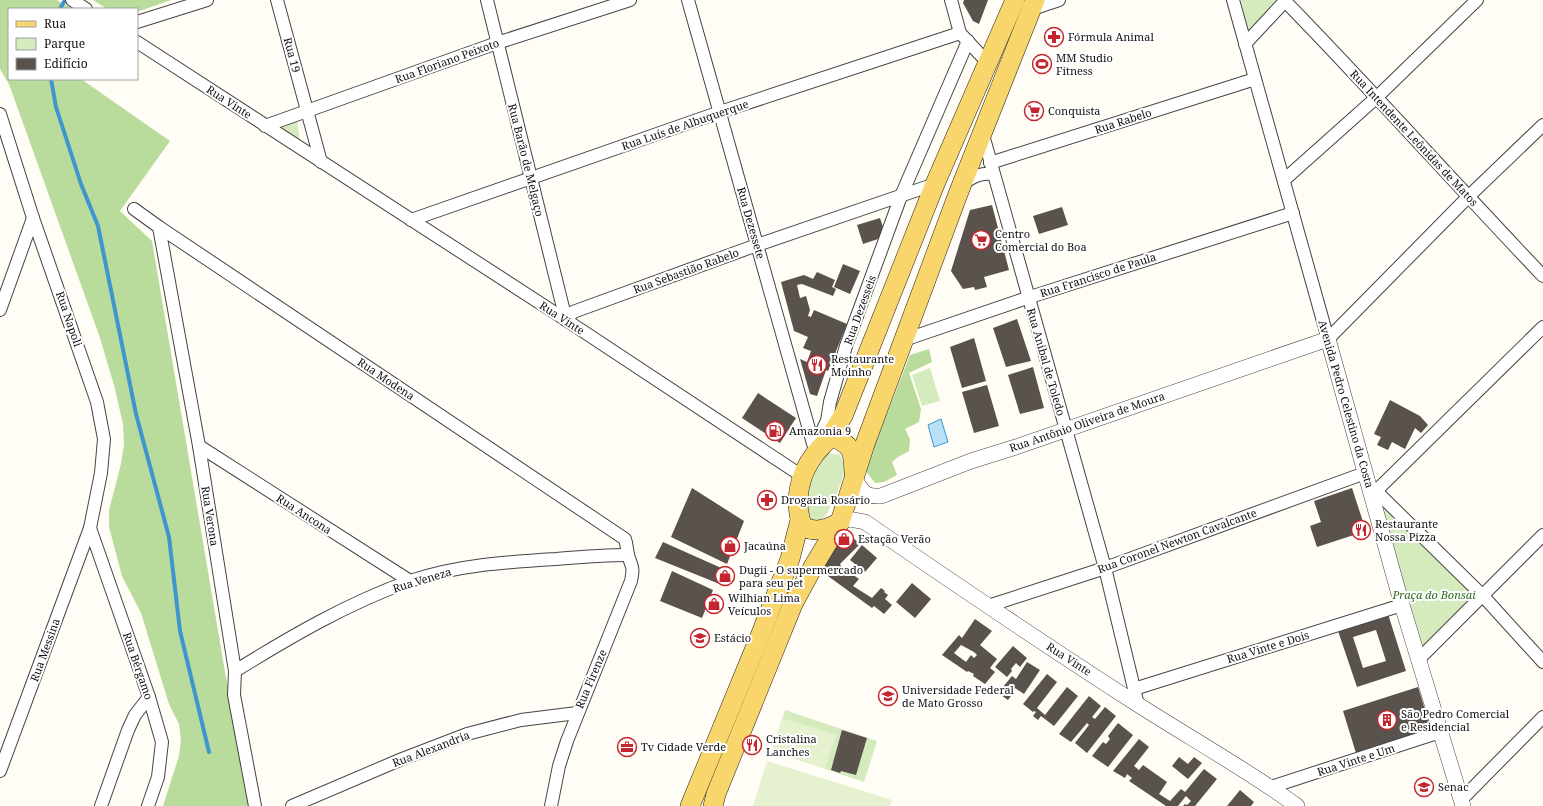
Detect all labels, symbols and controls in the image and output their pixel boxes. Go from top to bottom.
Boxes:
legend [8,8,138,80]
text: Rua [44,15,66,32]
pharmacy icon: Fórmula Animal [1043,26,1065,48]
place label: Fórmula Animal [1068,29,1154,44]
text: Parque [44,35,85,52]
street label: Rua Floriano Peixoto [393,35,501,86]
street label: Rua 19 [281,36,304,74]
place label: MM Studio Fitness [1056,50,1113,78]
sports icon: MM Studio Fitness [1031,53,1053,75]
text: Edifício [44,55,88,72]
street label: Rua Intendente Leônidas de Matos [1347,66,1482,209]
street label: Rua Vinte [204,81,255,122]
street label: Rua Luís de Albuquerque [619,96,750,153]
supermarket icon: Conquista [1023,100,1045,122]
street label: Rua Barão de Melgaço [505,102,548,218]
place label: Conquista [1048,103,1100,118]
street label: Rua Rabelo [1092,104,1153,137]
street label: Rua Dezessete [734,185,769,261]
place label: Centro Comercial do Boa [995,226,1087,254]
supermarket icon: Centro Comercial do Boa [970,229,992,251]
street label: Rua Sebastião Rabelo [631,244,741,297]
street label: Rua Francisco de Paula [1038,249,1158,300]
street label: Rua Dezesseis [840,273,879,347]
street label: Rua Napoli [53,289,86,349]
street label: Rua Vinte [537,297,588,338]
street label: Rua Anibal de Toledo [1024,306,1069,417]
street label: Avenida Pedro Celestino da Costa [1315,318,1378,490]
place label: Restaurante Moinho [831,351,894,379]
street label: Rua Modena [355,354,418,403]
restaurant icon: Restaurante Moinho [806,354,828,376]
street label: Rua Antônio Oliveira de Moura [1007,388,1166,455]
fuel station icon: Amazonia 9 [764,420,786,442]
place label: Amazonia 9 [789,423,851,438]
street label: Rua Verona [198,485,223,547]
pharmacy icon: Drogaria Rosário [756,489,778,511]
street label: Rua Ancona [274,490,335,537]
place label: Drogaria Rosário [781,492,870,507]
street label: Rua Coronel Newton Cavalcante [1095,505,1259,576]
place label: Restaurante Nossa Pizza [1375,516,1438,544]
restaurant icon: Restaurante Nossa Pizza [1350,519,1372,541]
shop icon: Estação Verão [833,528,855,550]
place label: Estação Verão [858,531,931,546]
shop icon: Jacaúna [719,535,741,557]
place label: Jacaúna [743,538,786,553]
place label: Dugii - O supermercado para seu pet [739,562,863,590]
street label: Rua Veneza [391,563,453,596]
shop icon: Dugii - O supermercado para seu pet [714,565,736,587]
park label: Praça do Bonsai [1391,587,1476,602]
place label: Wilhian Lima Veículos [728,590,800,618]
shop icon: Wilhian Lima Veículos [703,593,725,615]
street label: Rua Messina [26,616,63,683]
school or university icon: Estácio [689,627,711,649]
street label: Rua Vinte e Dois [1225,627,1311,666]
street label: Rua Bérgamo [120,630,157,702]
place label: Estácio [714,630,751,645]
street label: Rua Vinte [1044,638,1095,679]
street label: Rua Firenze [571,647,610,711]
place label: Universidade Federal de Mato Grosso [902,682,1015,710]
school or university icon: Universidade Federal de Mato Grosso [877,685,899,707]
place label: São Pedro Comercial e Residencial [1401,706,1510,734]
building icon: São Pedro Comercial e Residencial [1376,709,1398,731]
street label: Rua Alexandria [390,727,472,770]
place label: Cristalina Lanches [766,731,817,759]
restaurant icon: Cristalina Lanches [741,734,763,756]
office icon: Tv Cidade Verde [616,736,638,758]
place label: Tv Cidade Verde [641,739,726,754]
street label: Rua Vinte e Um [1315,740,1397,779]
school or university icon: Senac [1413,776,1435,798]
place label: Senac [1438,779,1469,794]

